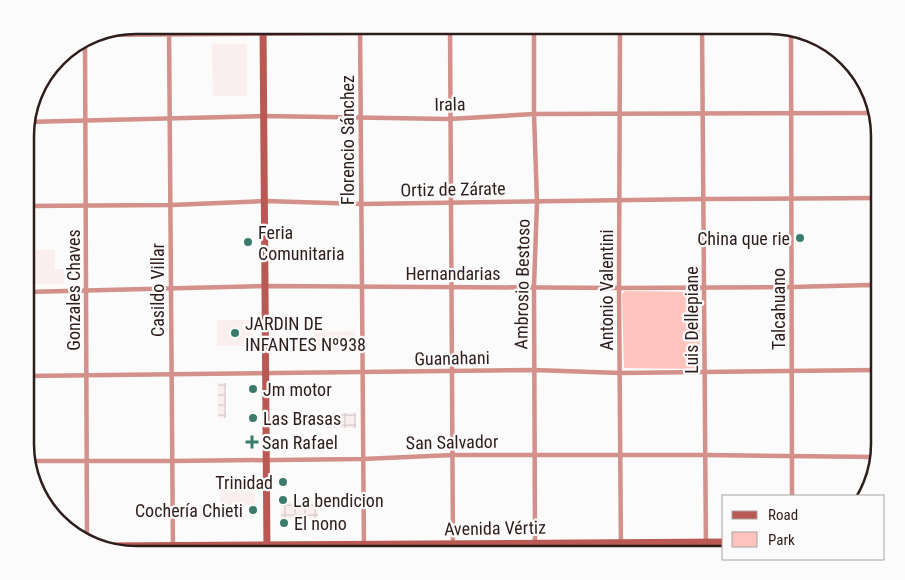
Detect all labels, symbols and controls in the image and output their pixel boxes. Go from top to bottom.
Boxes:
street label: Florencio Sánchez [337,75,358,205]
street label: Irala [434,93,466,115]
street label: Ortiz de Zárate [400,178,506,200]
street label: Ambrosio Bestoso [510,219,534,349]
place label: Feria Comunitaria [258,222,345,264]
place label: China que rie [697,228,790,249]
street label: Gonzales Chaves [63,229,84,351]
street label: Antonio Valentini [596,229,617,351]
marker: China que rie [794,232,806,244]
marker: Feria Comunitaria [242,236,254,248]
street label: Casildo Villar [147,242,168,337]
street label: Hernandarias [405,263,501,284]
street label: Luis Dellepiane [681,266,702,374]
street label: Talcahuano [768,268,789,350]
place label: JARDIN DE INFANTES Nº938 [245,313,366,355]
marker: JARDIN DE INFANTES Nº938 [229,327,241,339]
street label: Guanahani [414,347,490,369]
place label: Jm motor [263,379,332,400]
marker: Jm motor [247,383,259,395]
place label: Las Brasas [263,408,341,429]
marker: Las Brasas [247,412,259,424]
street label: San Salvador [406,431,499,453]
place label: San Rafael [262,432,338,453]
marker: San Rafael [246,436,258,448]
place label: Trinidad [215,472,273,493]
marker: Trinidad [277,476,289,488]
place label: La bendicion [293,490,384,511]
marker: La bendicion [277,494,289,506]
legend [722,495,885,560]
place label: Cochería Chieti [135,500,243,521]
marker: Cochería Chieti [247,504,259,516]
text: Road [768,506,798,524]
place label: El nono [294,513,347,534]
marker: El nono [278,517,290,529]
street label: Avenida Vértiz [444,517,546,539]
text: Park [768,531,795,549]

